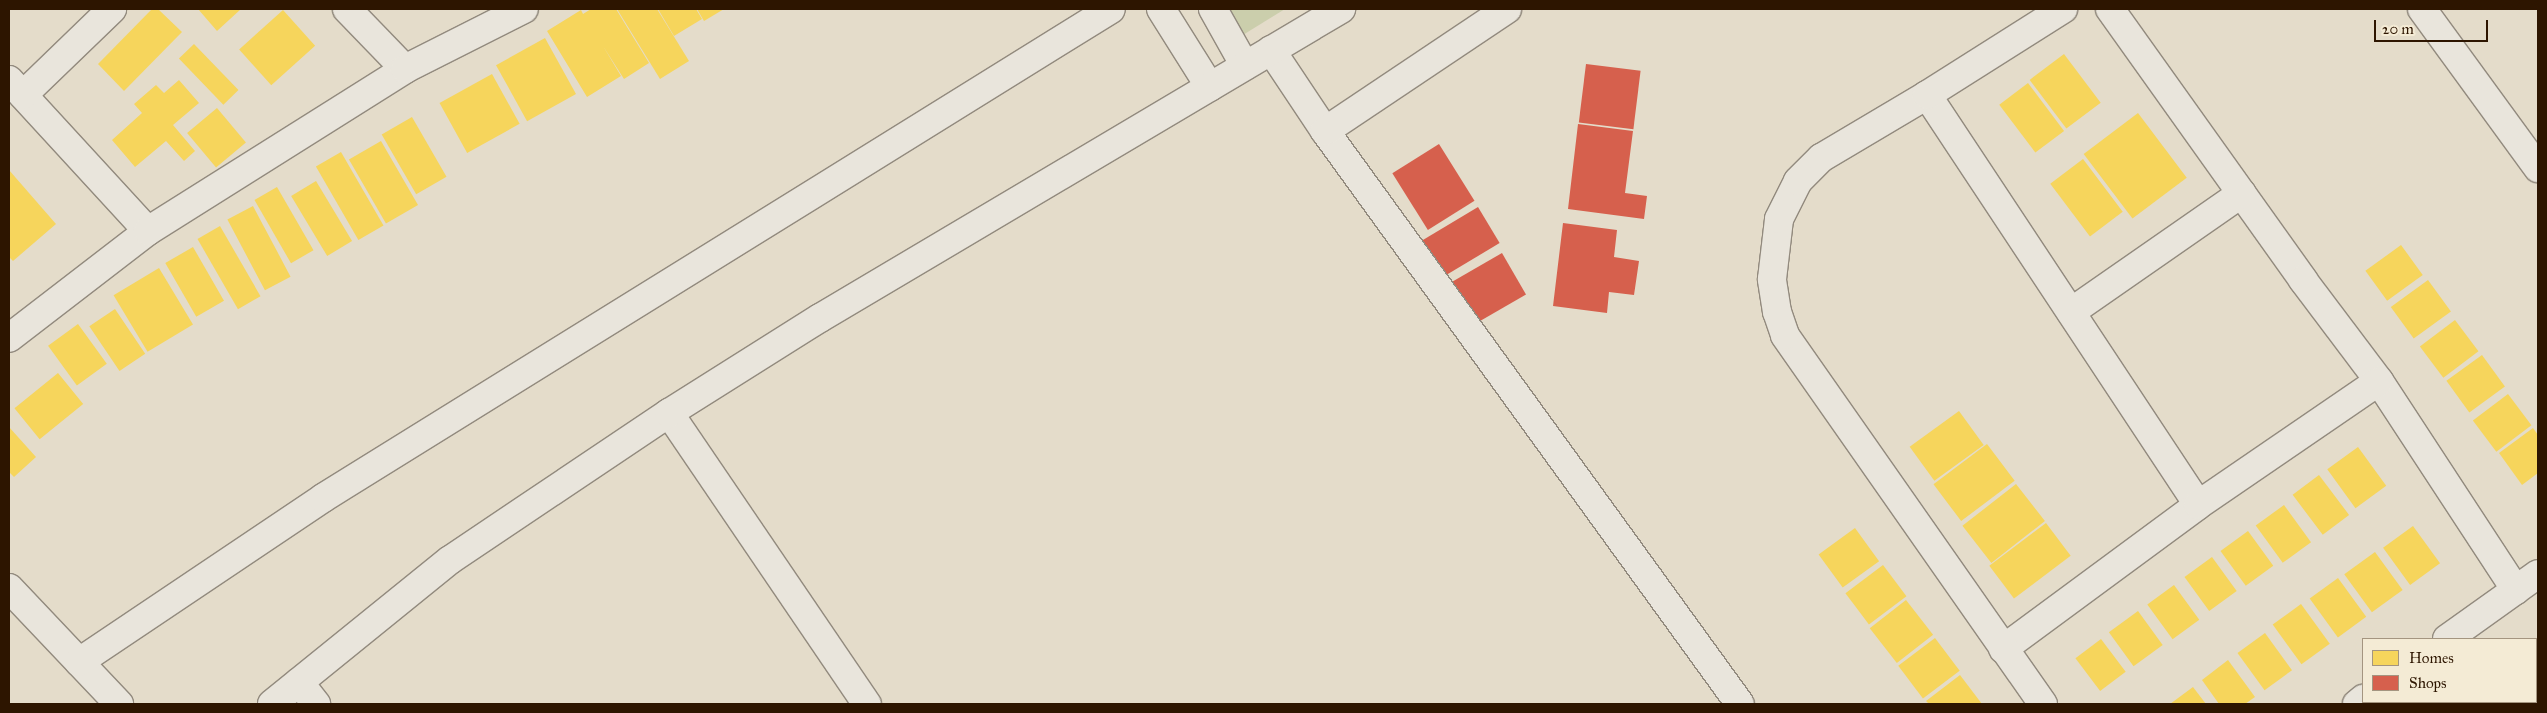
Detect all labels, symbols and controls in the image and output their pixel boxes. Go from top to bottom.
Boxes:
scale bar [2377,10,2491,42]
text: 20 m [2382,20,2414,38]
legend [2362,638,2537,703]
text: Homes [2409,649,2454,667]
text: Shops [2409,674,2447,692]

